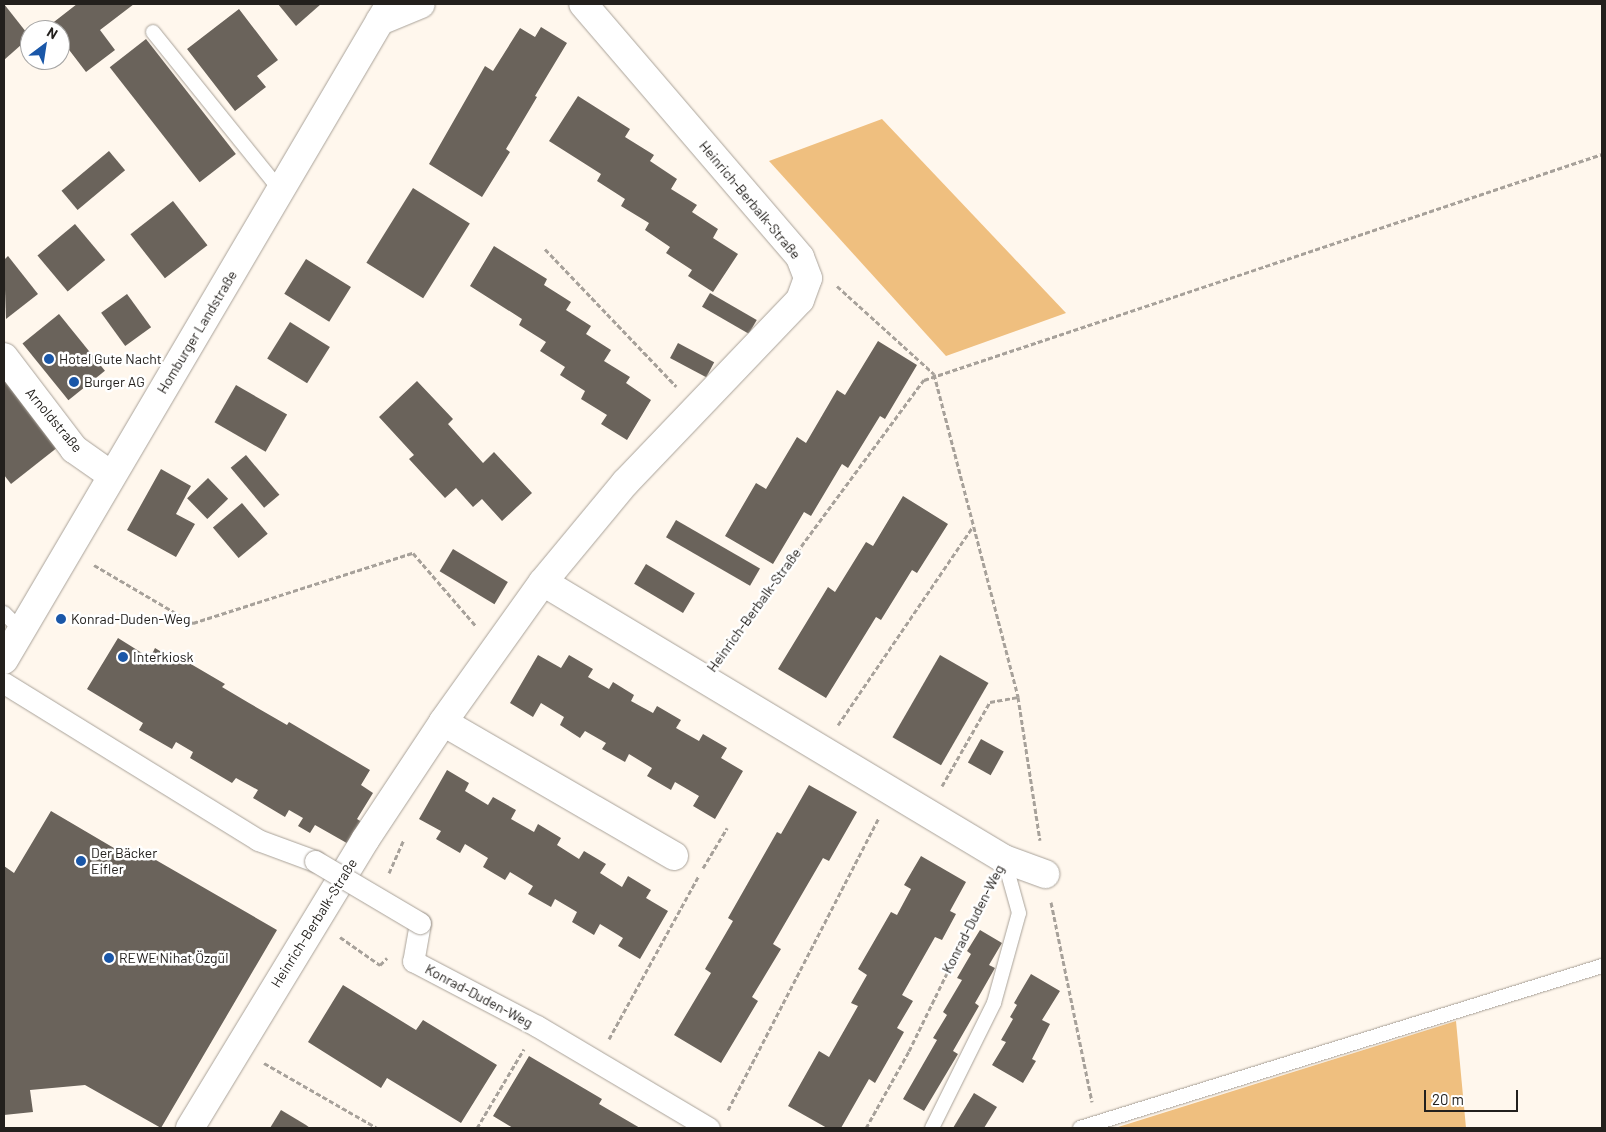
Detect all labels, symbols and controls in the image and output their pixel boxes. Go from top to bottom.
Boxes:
north arrow [20,20,70,70]
text: N [44,23,61,42]
street label: Heinrich-Berbalk-Straße [696,138,804,262]
street label: Homburger Landstraße [154,267,240,397]
place label: Hotel Gute Nacht [59,351,162,367]
marker: Hotel Gute Nacht [43,353,55,365]
place label: Burger AG [84,374,145,390]
marker: Burger AG [68,376,80,388]
street label: Arnoldstraße [22,384,86,456]
street label: Heinrich-Berbalk-Straße [703,545,805,675]
place label: Konrad-Duden-Weg [71,611,190,627]
marker: Konrad-Duden-Weg [55,613,67,625]
place label: Interkiosk [133,649,194,665]
marker: Interkiosk [117,651,129,663]
place label: Der Bäcker Eifler [91,845,157,878]
marker: Der Bäcker Eifler [75,855,87,867]
street label: Heinrich-Berbalk-Straße [267,855,361,991]
street label: Konrad-Duden-Weg [938,862,1008,976]
place label: REWE Nihat Özgül [119,950,228,966]
marker: REWE Nihat Özgül [103,952,115,964]
street label: Konrad-Duden-Weg [422,961,536,1031]
scale bar [1426,1080,1520,1112]
text: 20 m [1432,1090,1464,1108]

